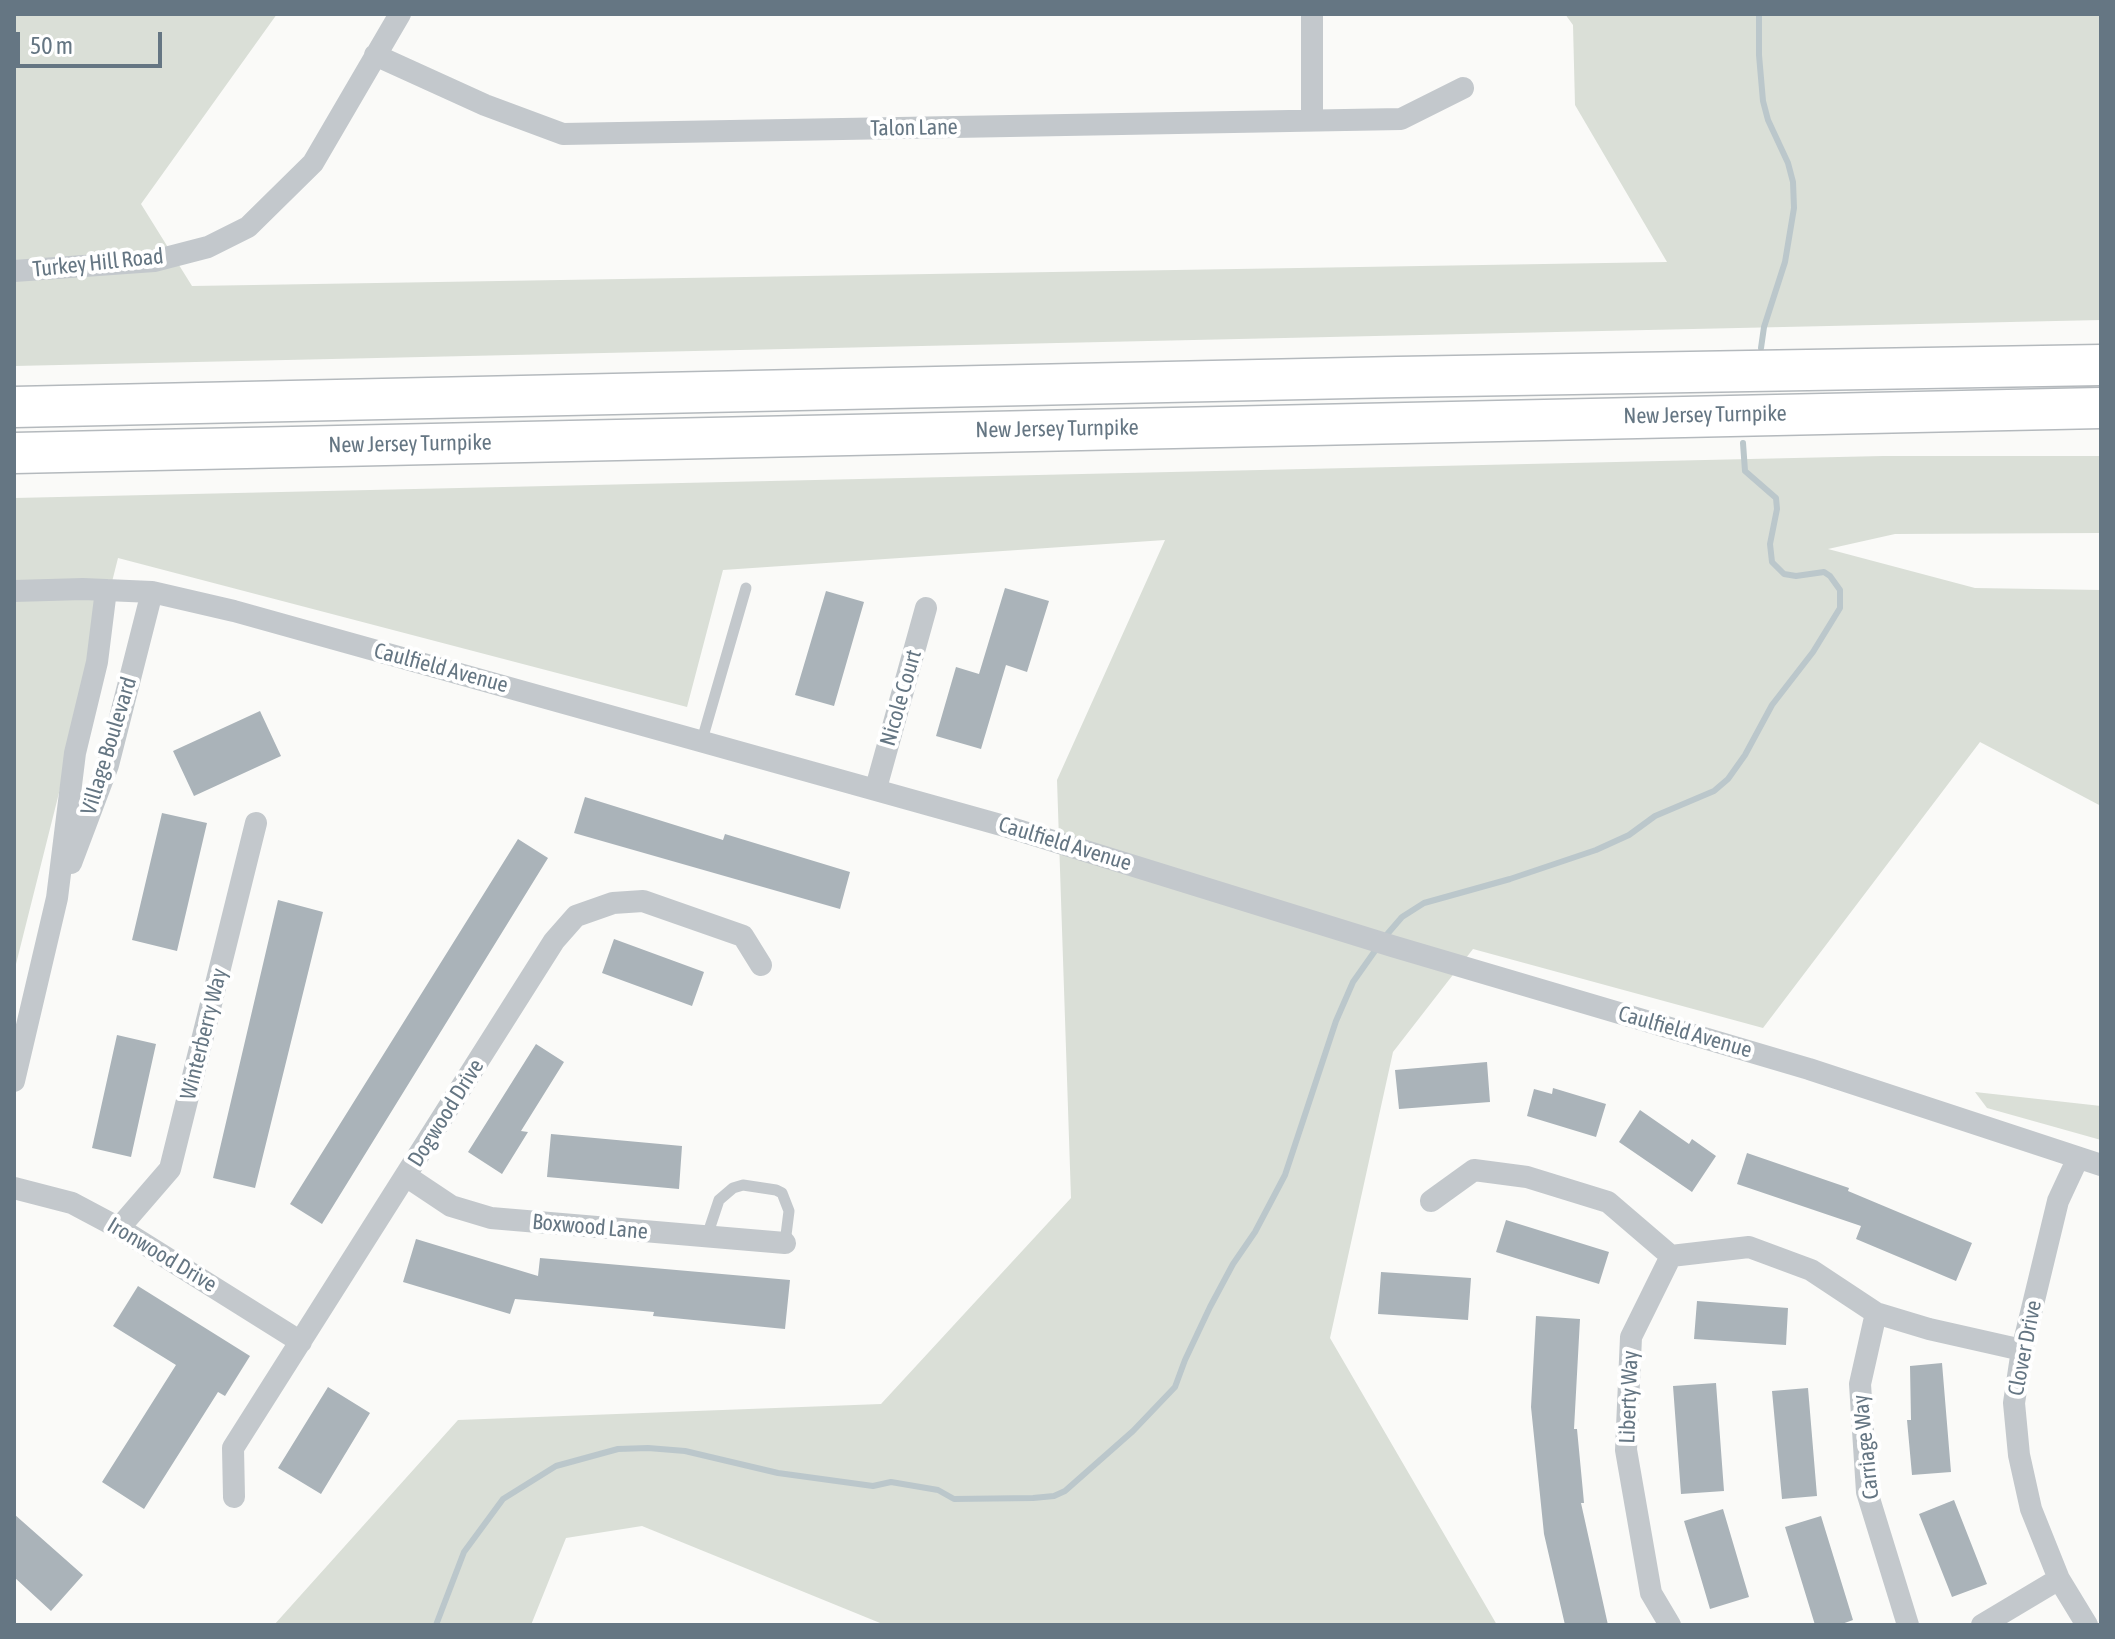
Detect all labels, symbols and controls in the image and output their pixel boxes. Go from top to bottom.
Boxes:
scale bar [20,16,166,66]
text: 50 m [30,32,73,59]
street label: Talon Lane [870,114,958,142]
street label: Turkey Hill Road [31,243,165,283]
street label: New Jersey Turnpike [1623,400,1787,430]
street label: New Jersey Turnpike [975,414,1139,444]
street label: New Jersey Turnpike [328,429,492,459]
street label: Caulfield Avenue [371,637,511,699]
street label: Nicole Court [875,647,927,749]
street label: Village Boulevard [76,674,142,818]
street label: Caulfield Avenue [995,811,1135,877]
street label: Winterberry Way [175,966,233,1102]
street label: Caulfield Avenue [1615,1000,1755,1064]
street label: Dogwood Drive [403,1054,489,1172]
street label: Boxwood Lane [531,1209,649,1245]
street label: Ironwood Drive [103,1212,221,1298]
street label: Clover Drive [2003,1298,2047,1398]
street label: Liberty Way [1614,1350,1644,1444]
street label: Carriage Way [1847,1393,1885,1501]

